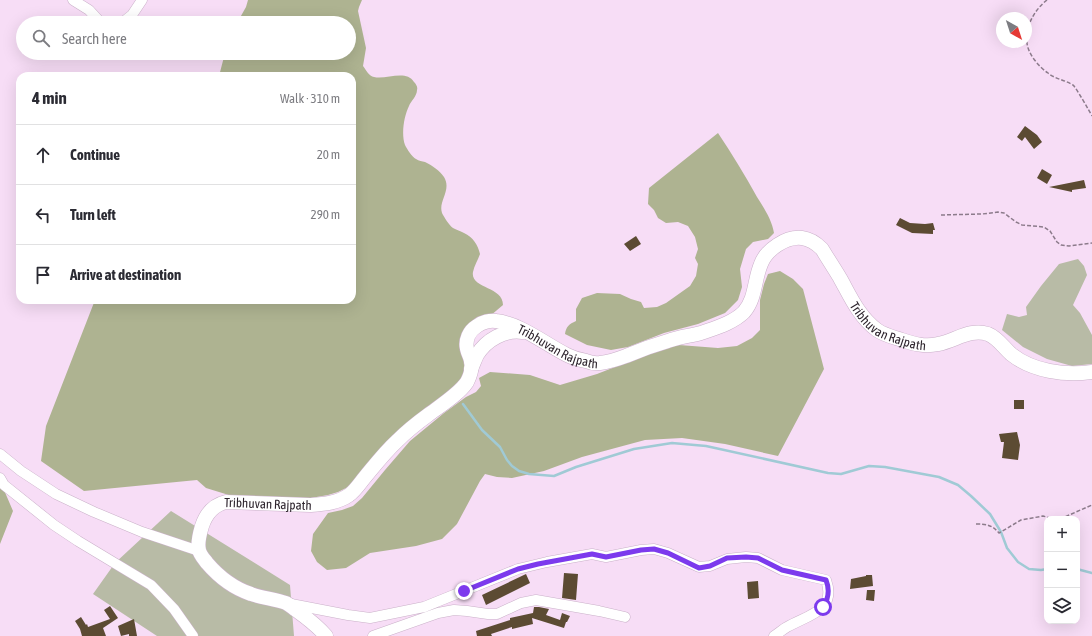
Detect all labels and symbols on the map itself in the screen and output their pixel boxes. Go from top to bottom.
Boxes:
north arrow [996,12,1032,48]
street label: Tribhuvan Rajpath [847,299,927,353]
street label: Tribhuvan Rajpath [515,321,598,372]
street label: Tribhuvan Rajpath [224,495,312,513]
route end [455,582,473,600]
route start [814,598,832,616]

